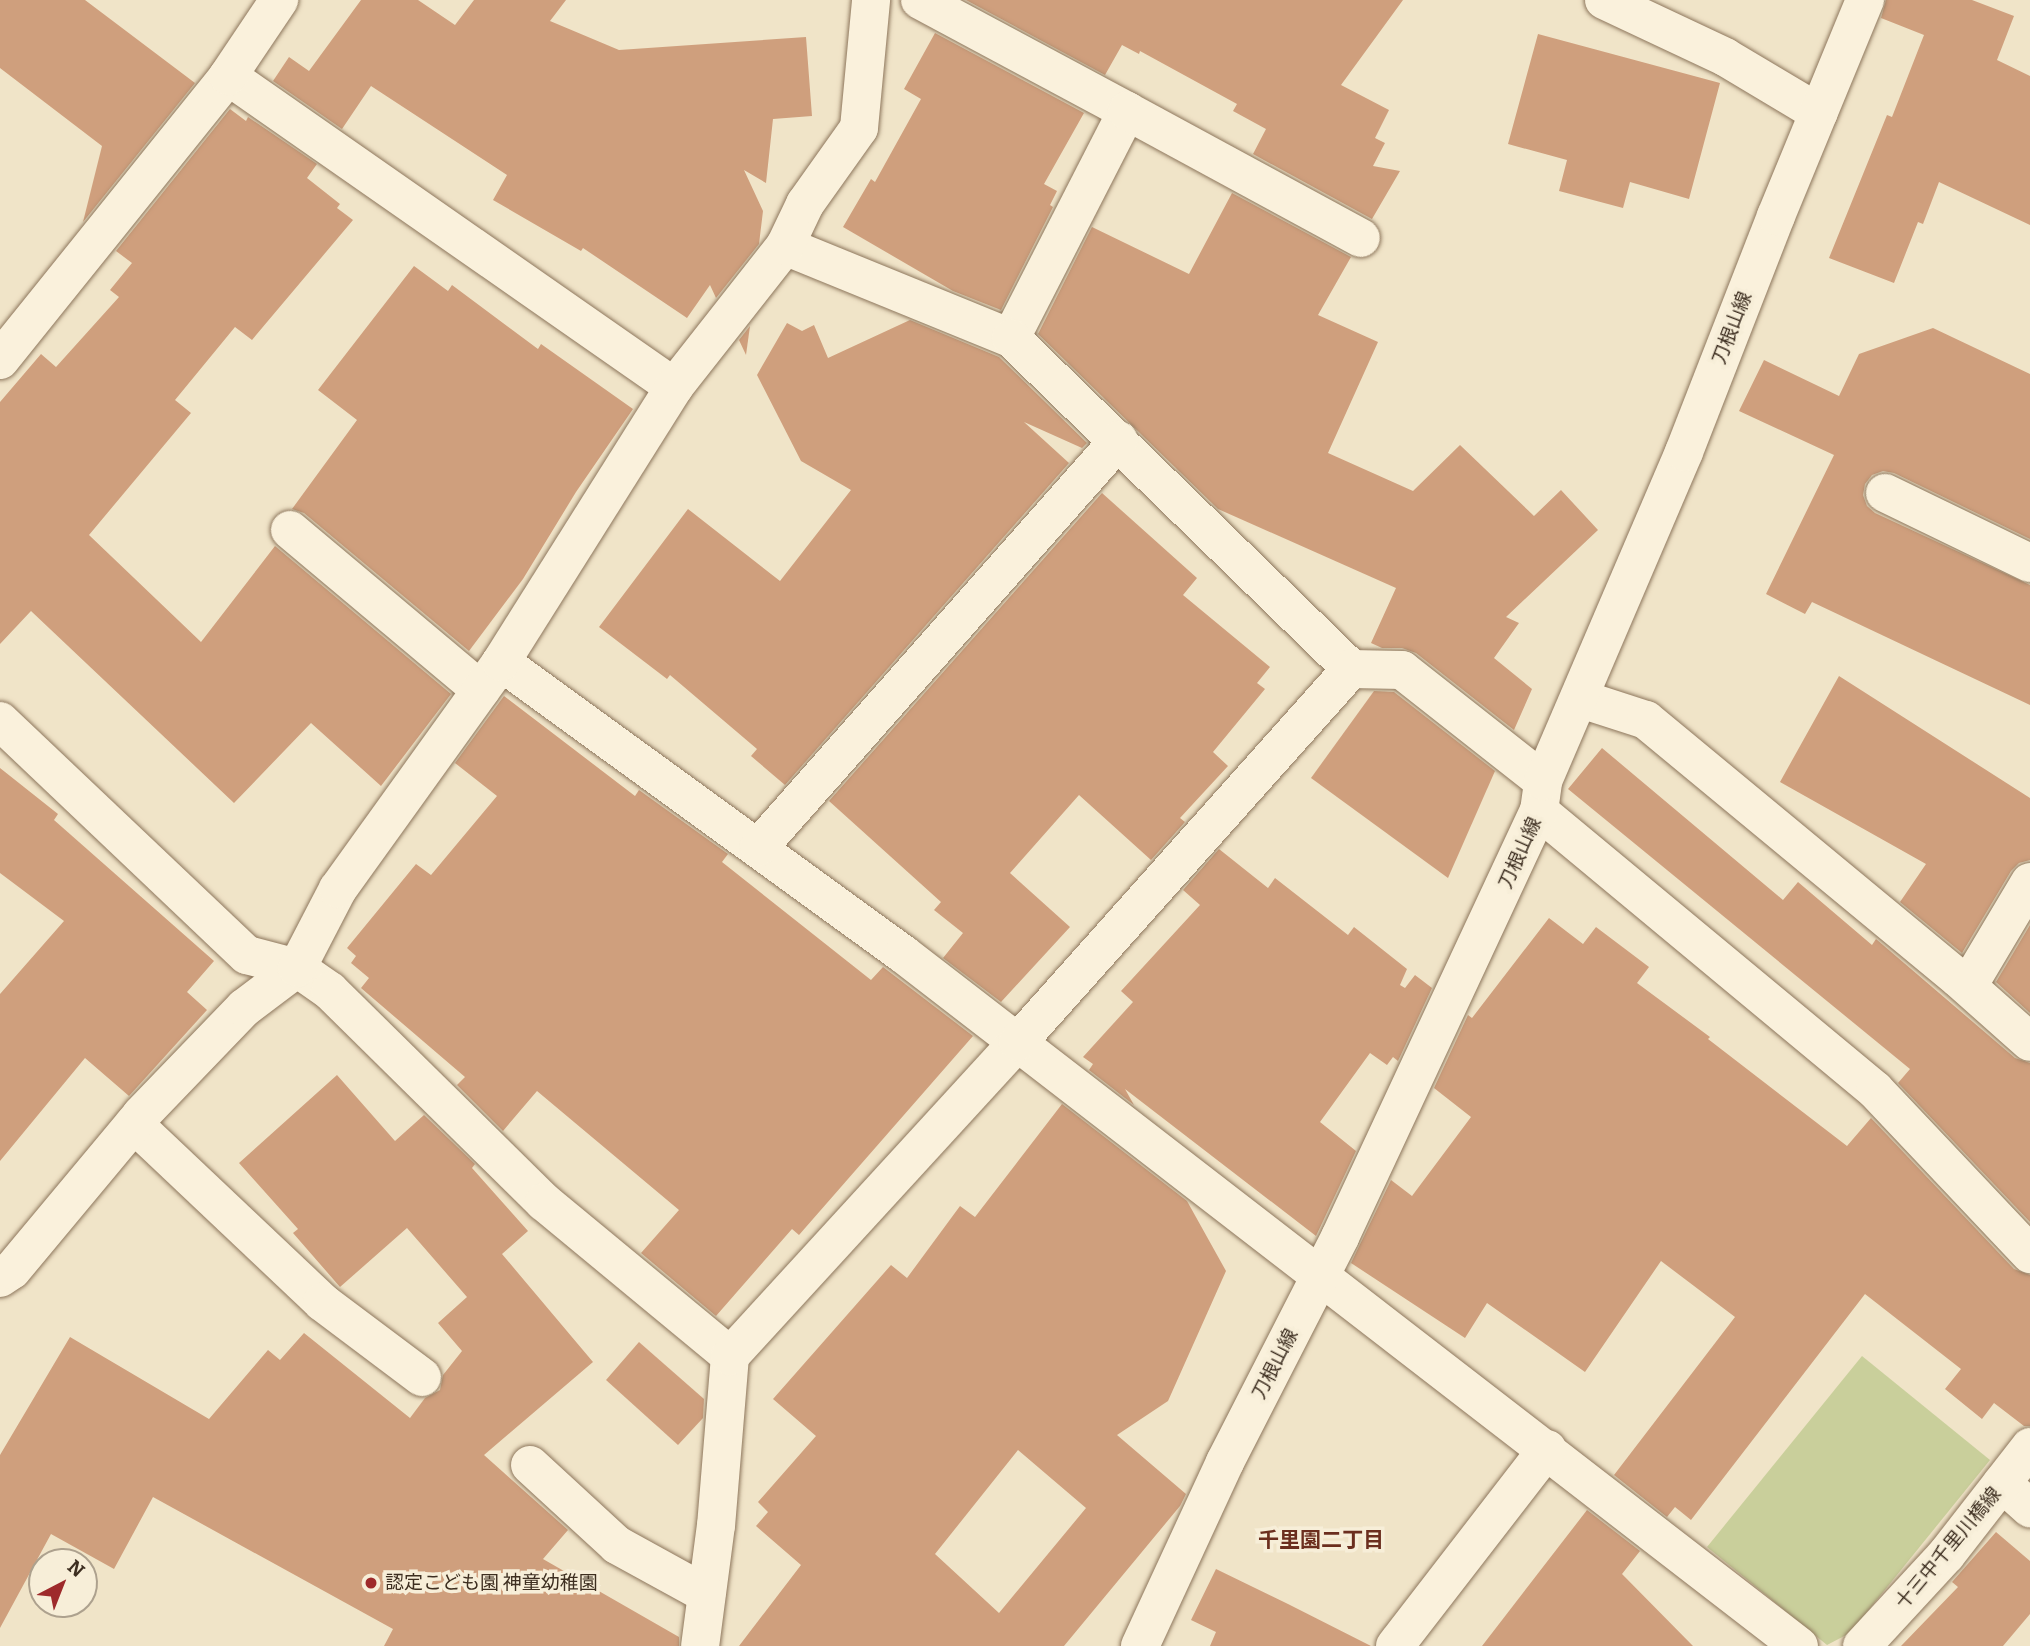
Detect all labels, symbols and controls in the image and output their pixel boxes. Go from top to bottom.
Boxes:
street label: 刀根山線 [1708,288,1756,368]
street label: 刀根山線 [1494,814,1546,892]
street label: 刀根山線 [1248,1325,1302,1403]
street label: 十三中千里川橋線 [1890,1482,2006,1614]
district label: 千里園二丁目 [1258,1527,1384,1553]
north arrow [28,1548,98,1618]
text: N [63,1555,89,1582]
place label: 認定こども園 神童幼稚園 [385,1572,598,1594]
marker: 認定こども園 神童幼稚園 [363,1575,379,1591]

